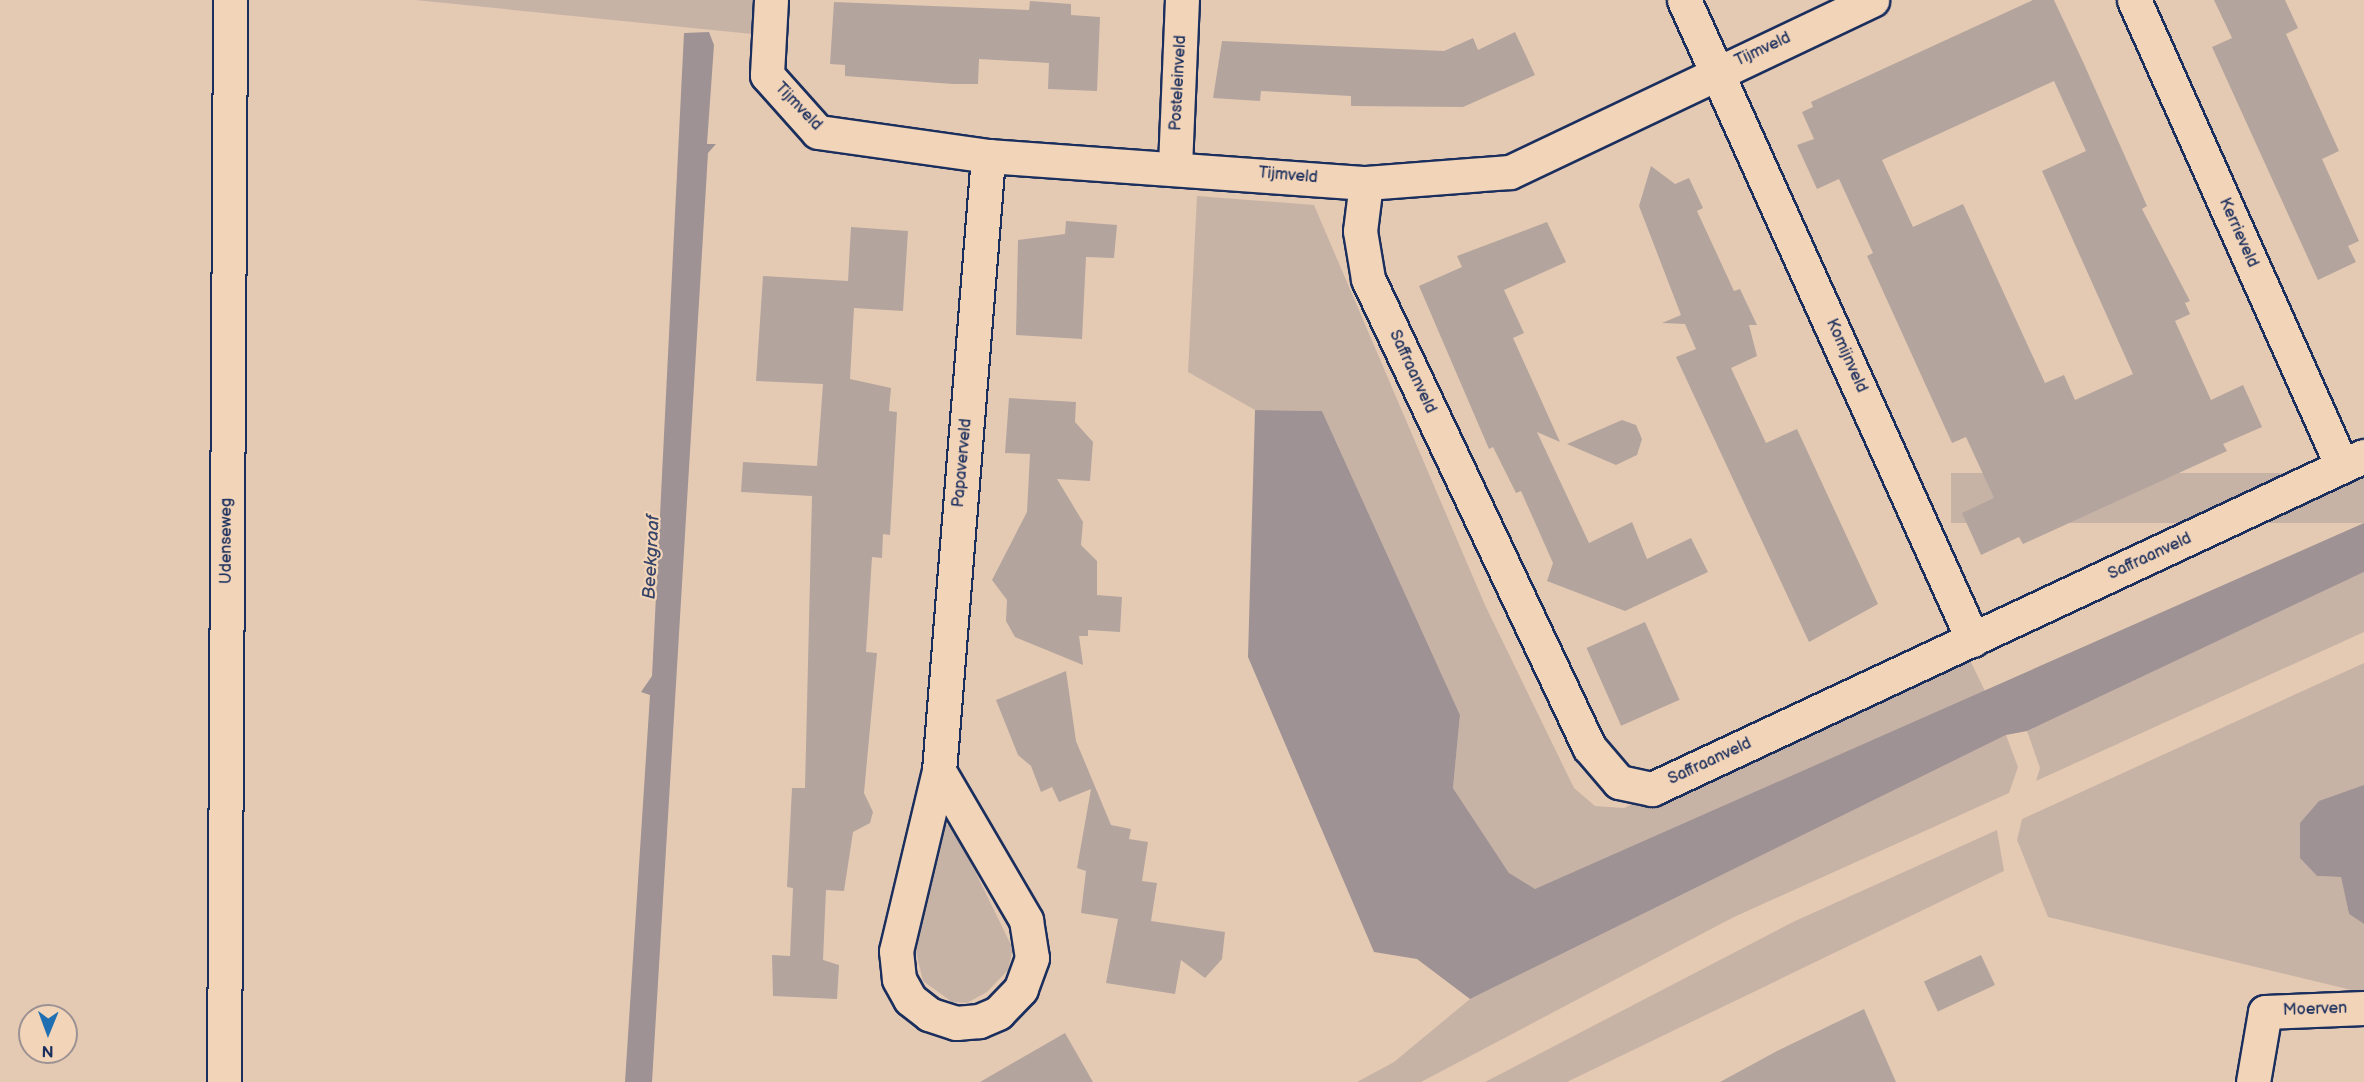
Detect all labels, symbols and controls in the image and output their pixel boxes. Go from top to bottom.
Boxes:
street label: Tijmveld [1732,29,1794,71]
street label: Posteleinveld [1167,35,1191,131]
street label: Tijmveld [770,79,826,135]
street label: Tijmveld [1258,164,1318,188]
street label: Kerrieveld [2214,195,2262,271]
street label: Komijnveld [1821,316,1871,396]
street label: Saffraanveld [1384,327,1440,417]
street label: Papaverveld [950,418,976,508]
street label: Udenseweg [217,498,237,584]
water label: Beekgraaf [639,514,665,600]
street label: Saffraanveld [2105,529,2195,585]
street label: Saffraanveld [1665,734,1755,790]
street label: Moerven [2283,999,2347,1021]
north arrow [18,1004,78,1064]
text: N [42,1041,54,1060]

